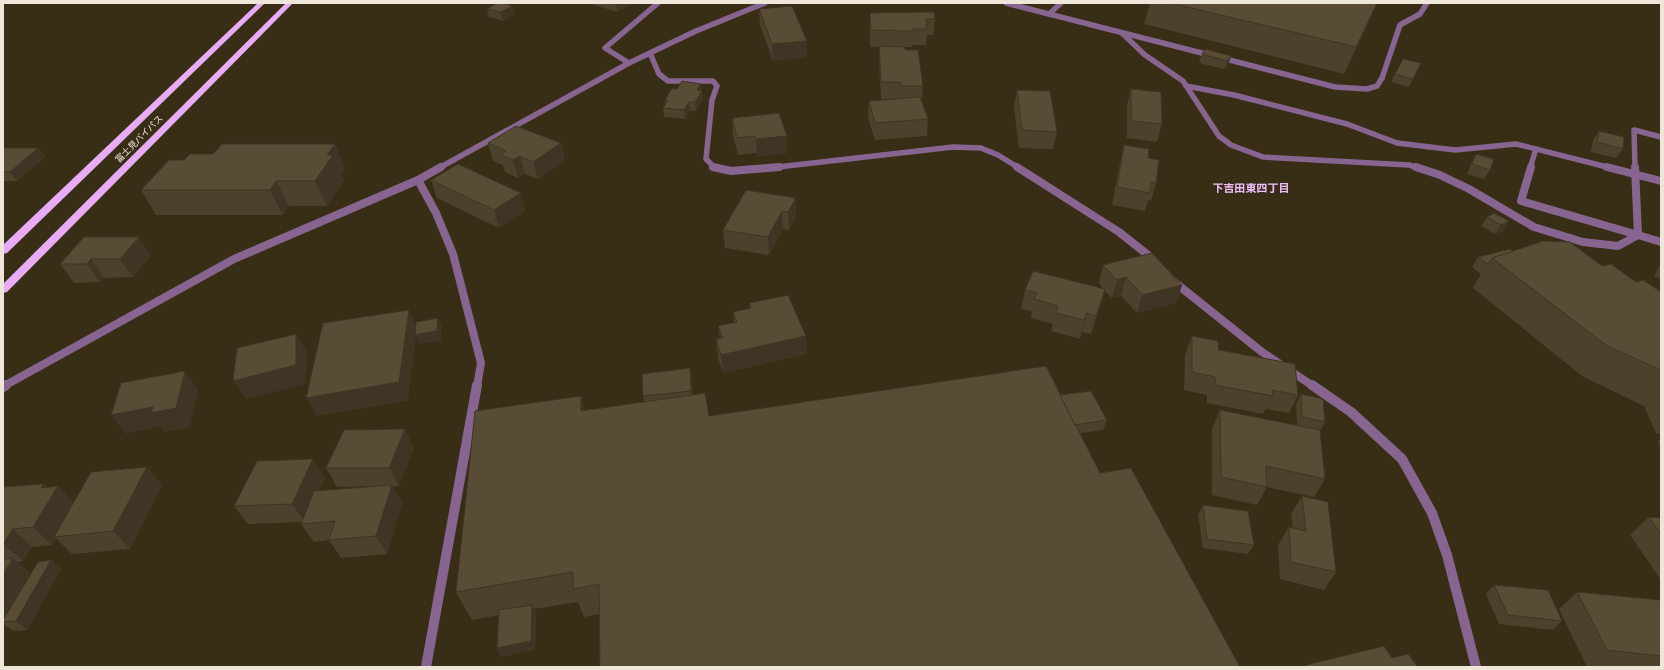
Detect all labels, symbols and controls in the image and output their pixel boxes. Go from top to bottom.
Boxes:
street label: 富士見バイパス [113,113,165,165]
district label: 下吉田東四丁目 [1213,182,1290,194]

